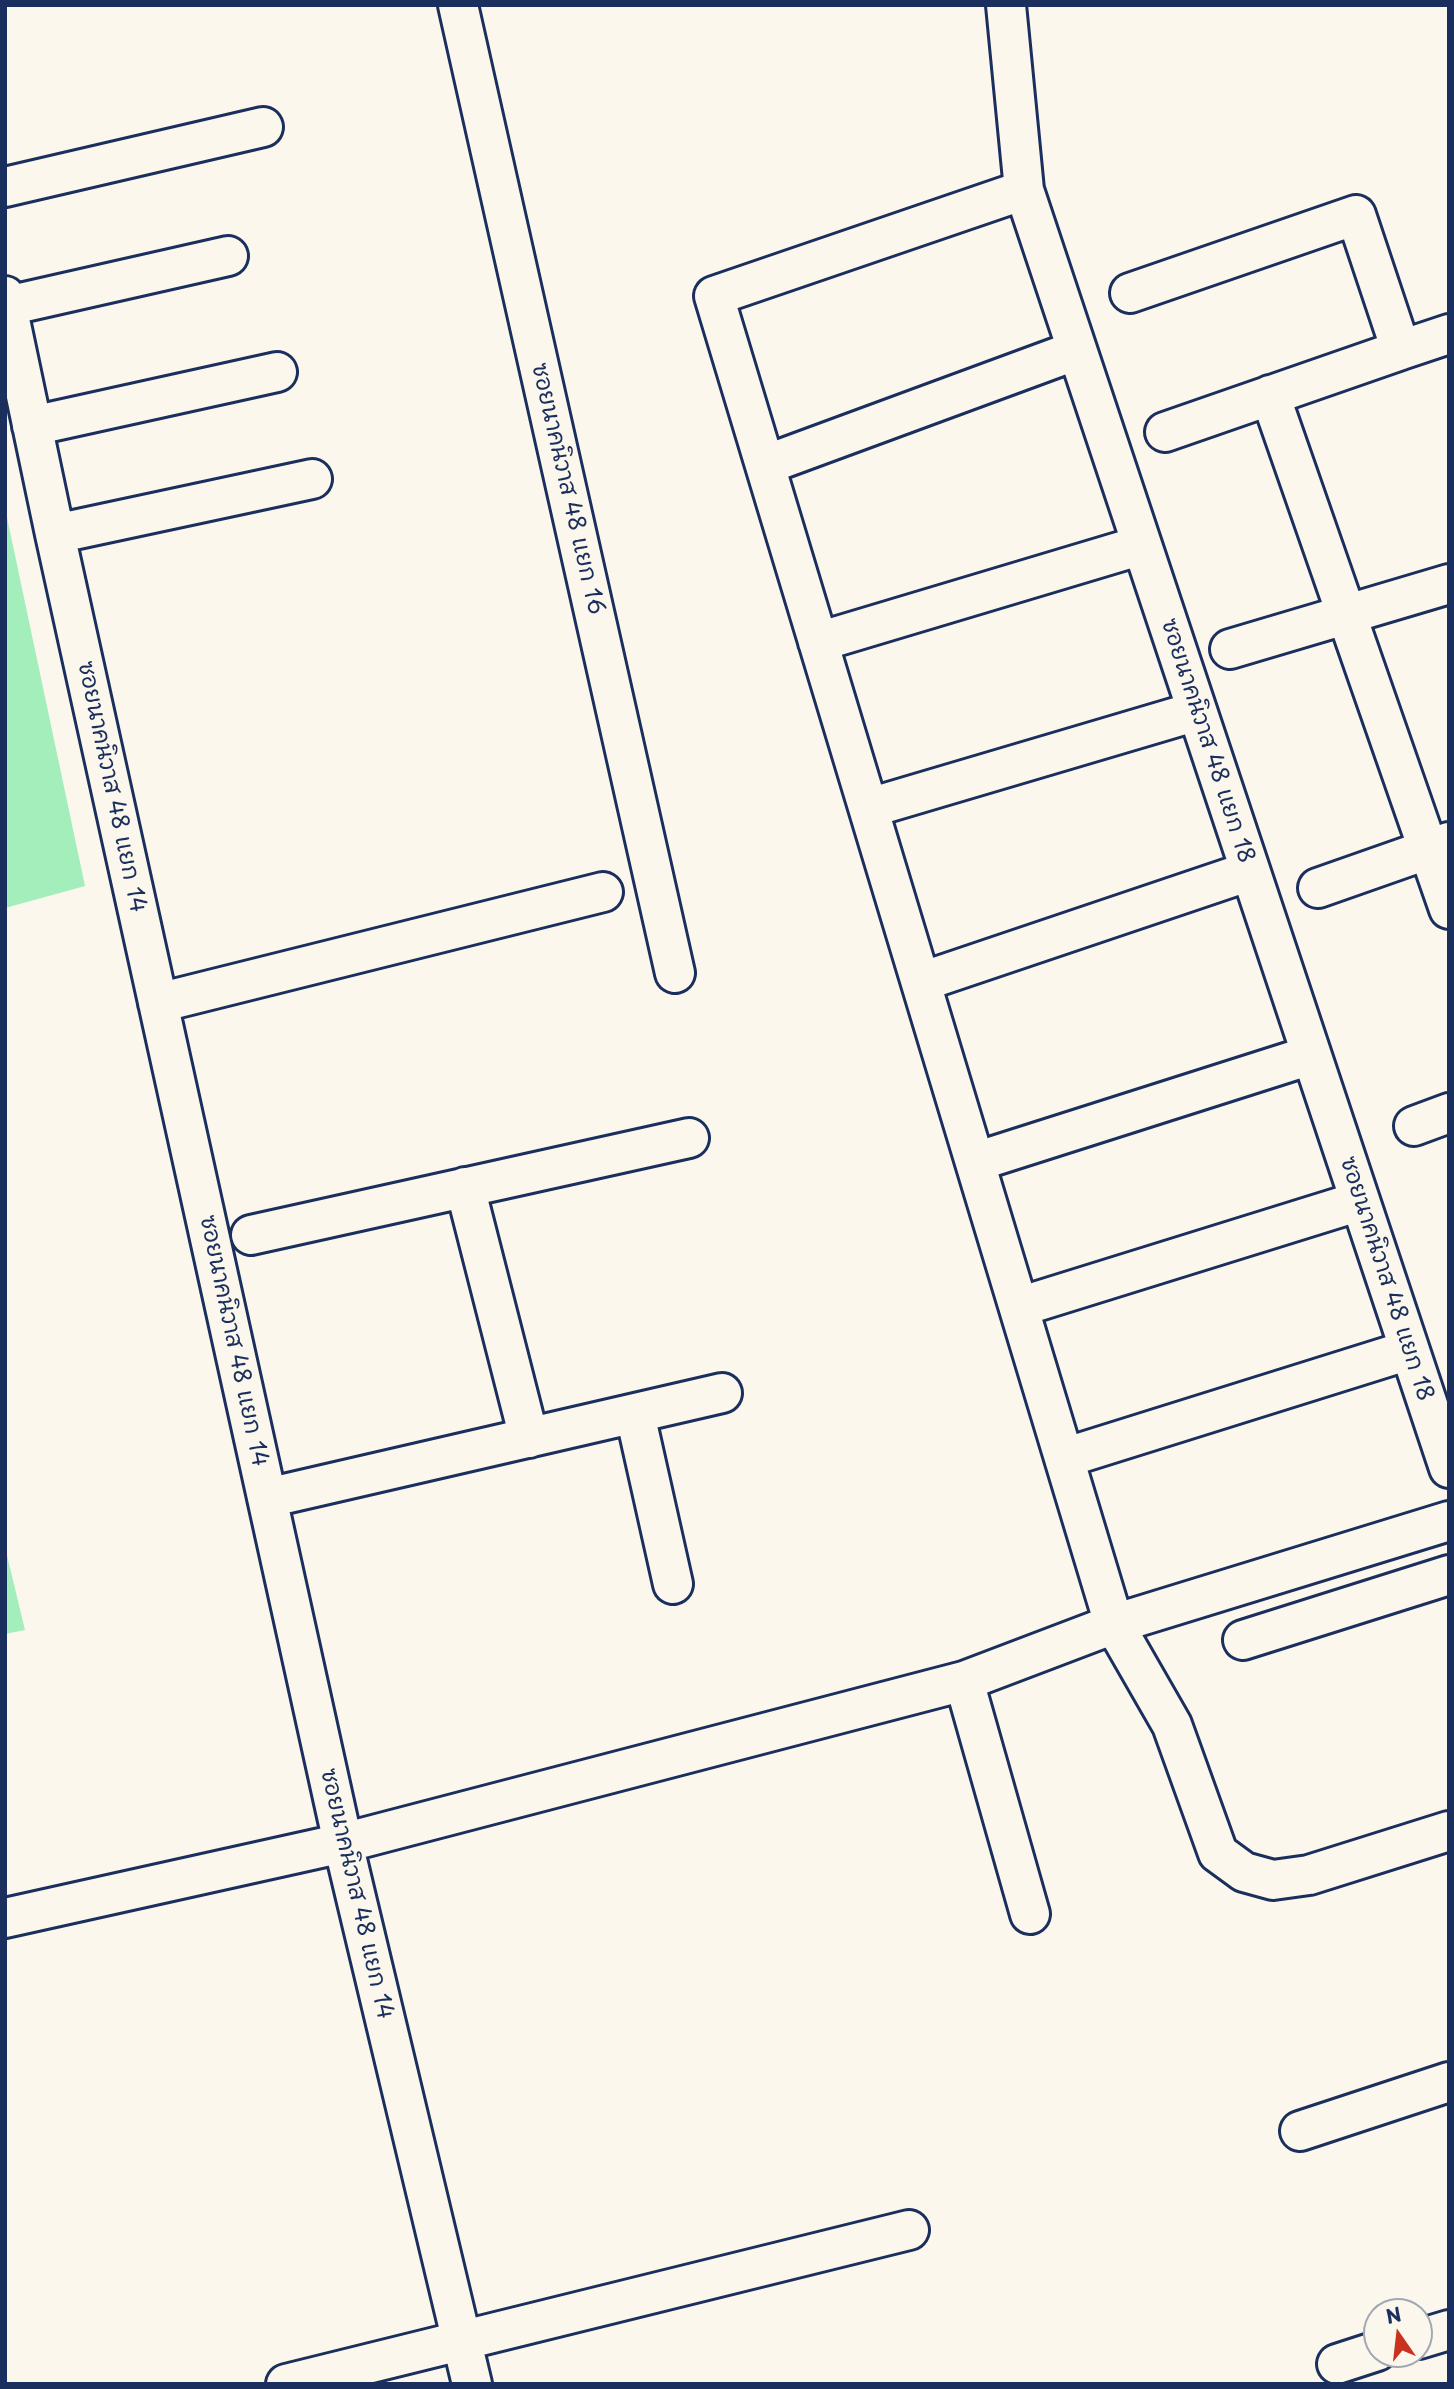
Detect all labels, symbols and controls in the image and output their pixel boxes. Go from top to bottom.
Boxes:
street label: ซอยนาคนิวาส 48 แยก 16 [525,361,609,617]
street label: ซอยนาคนิวาส 48 แยก 18 [1154,615,1260,867]
street label: ซอยนาคนิวาส 48 แยก 14 [71,659,151,915]
street label: ซอยนาคนิวาส 48 แยก 18 [1333,1153,1439,1405]
street label: ซอยนาคนิวาส 48 แยก 14 [193,1213,273,1469]
street label: ซอยนาคนิวาส 48 แยก 14 [314,1766,398,2022]
north arrow [1363,2298,1433,2368]
text: N [1383,2299,1404,2330]

